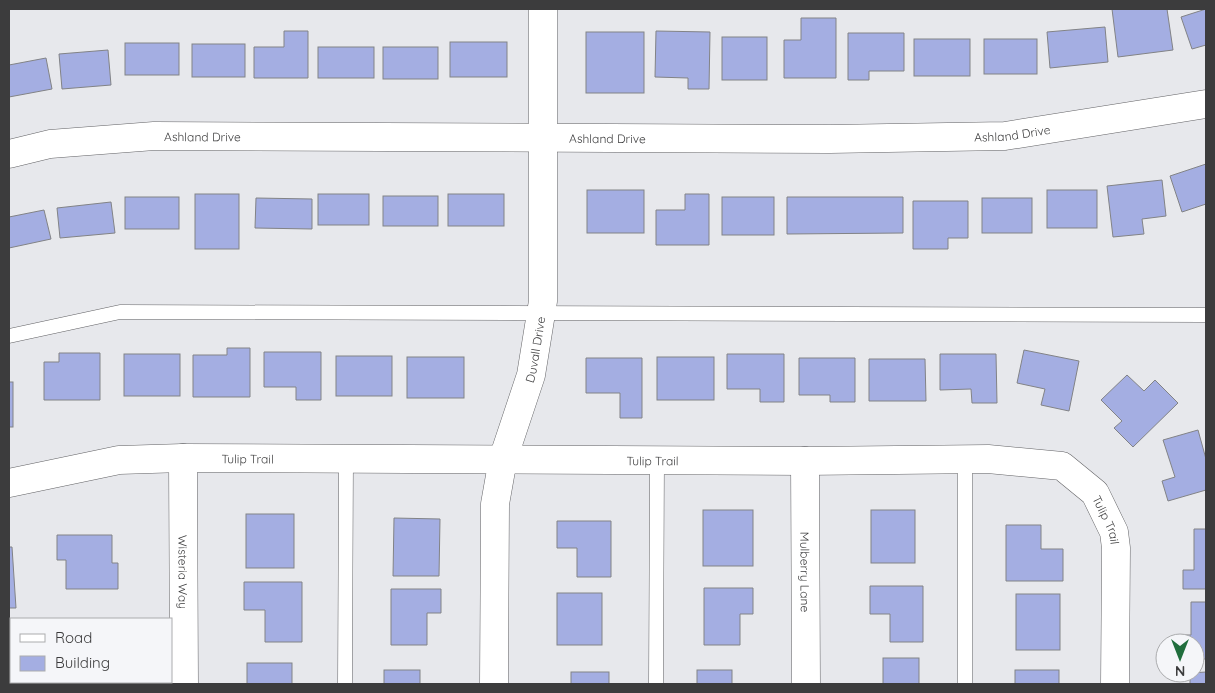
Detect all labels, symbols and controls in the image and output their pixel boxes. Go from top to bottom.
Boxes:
street label: Ashland Drive [974,121,1052,144]
street label: Ashland Drive [164,129,241,144]
street label: Ashland Drive [569,130,646,146]
street label: Duvall Drive [521,315,548,385]
street label: Tulip Trail [221,451,274,466]
street label: Tulip Trail [626,453,679,468]
street label: Tulip Trail [1090,493,1123,545]
street label: Mulberry Lane [798,532,813,612]
street label: Wisteria Way [176,535,191,609]
legend [10,618,172,683]
text: Road [55,628,92,647]
north arrow [1155,633,1205,683]
text: Building [55,653,110,672]
text: N [1175,662,1185,680]

